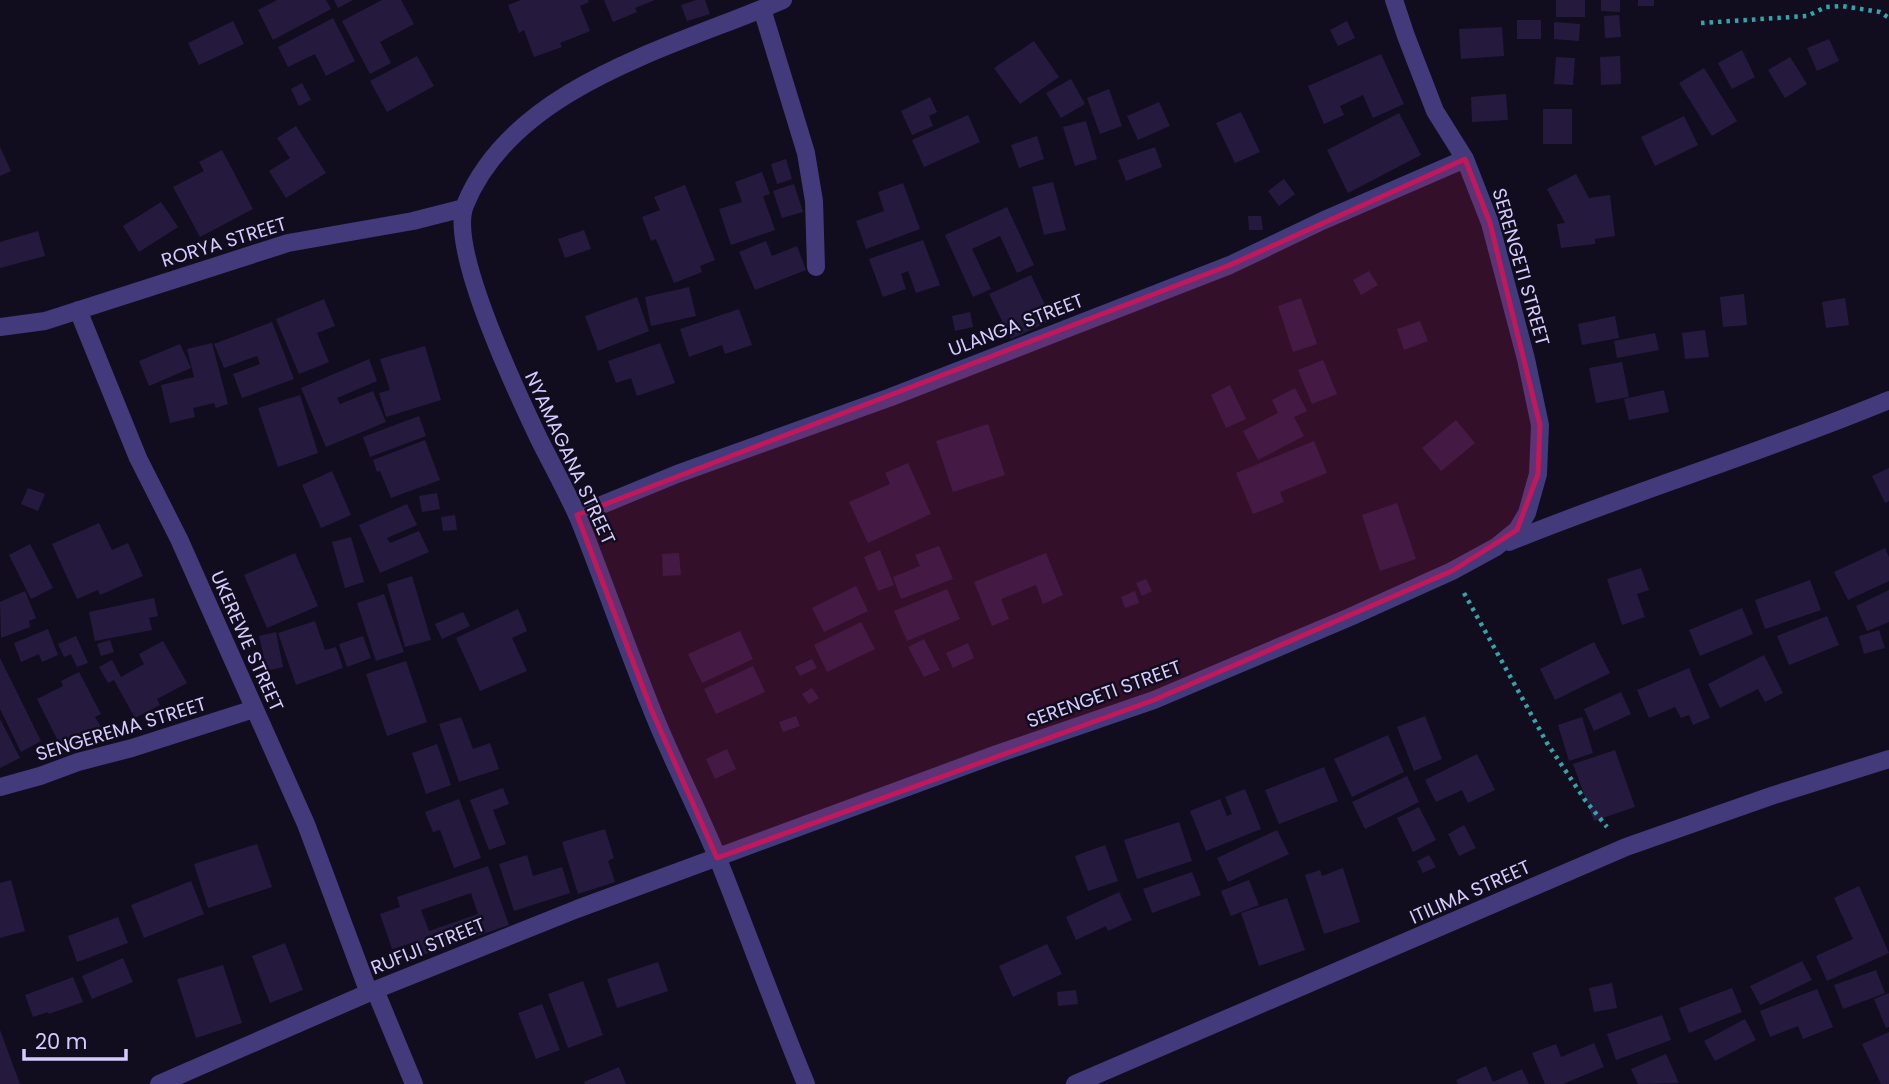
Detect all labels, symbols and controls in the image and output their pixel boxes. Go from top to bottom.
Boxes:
street label: SERENGETI STREET [1486,185,1556,349]
street label: RORYA STREET [158,210,290,274]
street label: ULANGA STREET [945,287,1087,363]
street label: NYAMAGANA STREET [518,367,622,549]
street label: UKEREWE STREET [204,566,290,716]
street label: SERENGETI STREET [1023,653,1185,735]
street label: SENGEREMA STREET [32,690,210,768]
street label: ITILIMA STREET [1405,853,1535,931]
street label: RUFIJI STREET [367,911,489,981]
scale bar [24,1018,126,1062]
text: 20 m [35,1027,88,1056]

